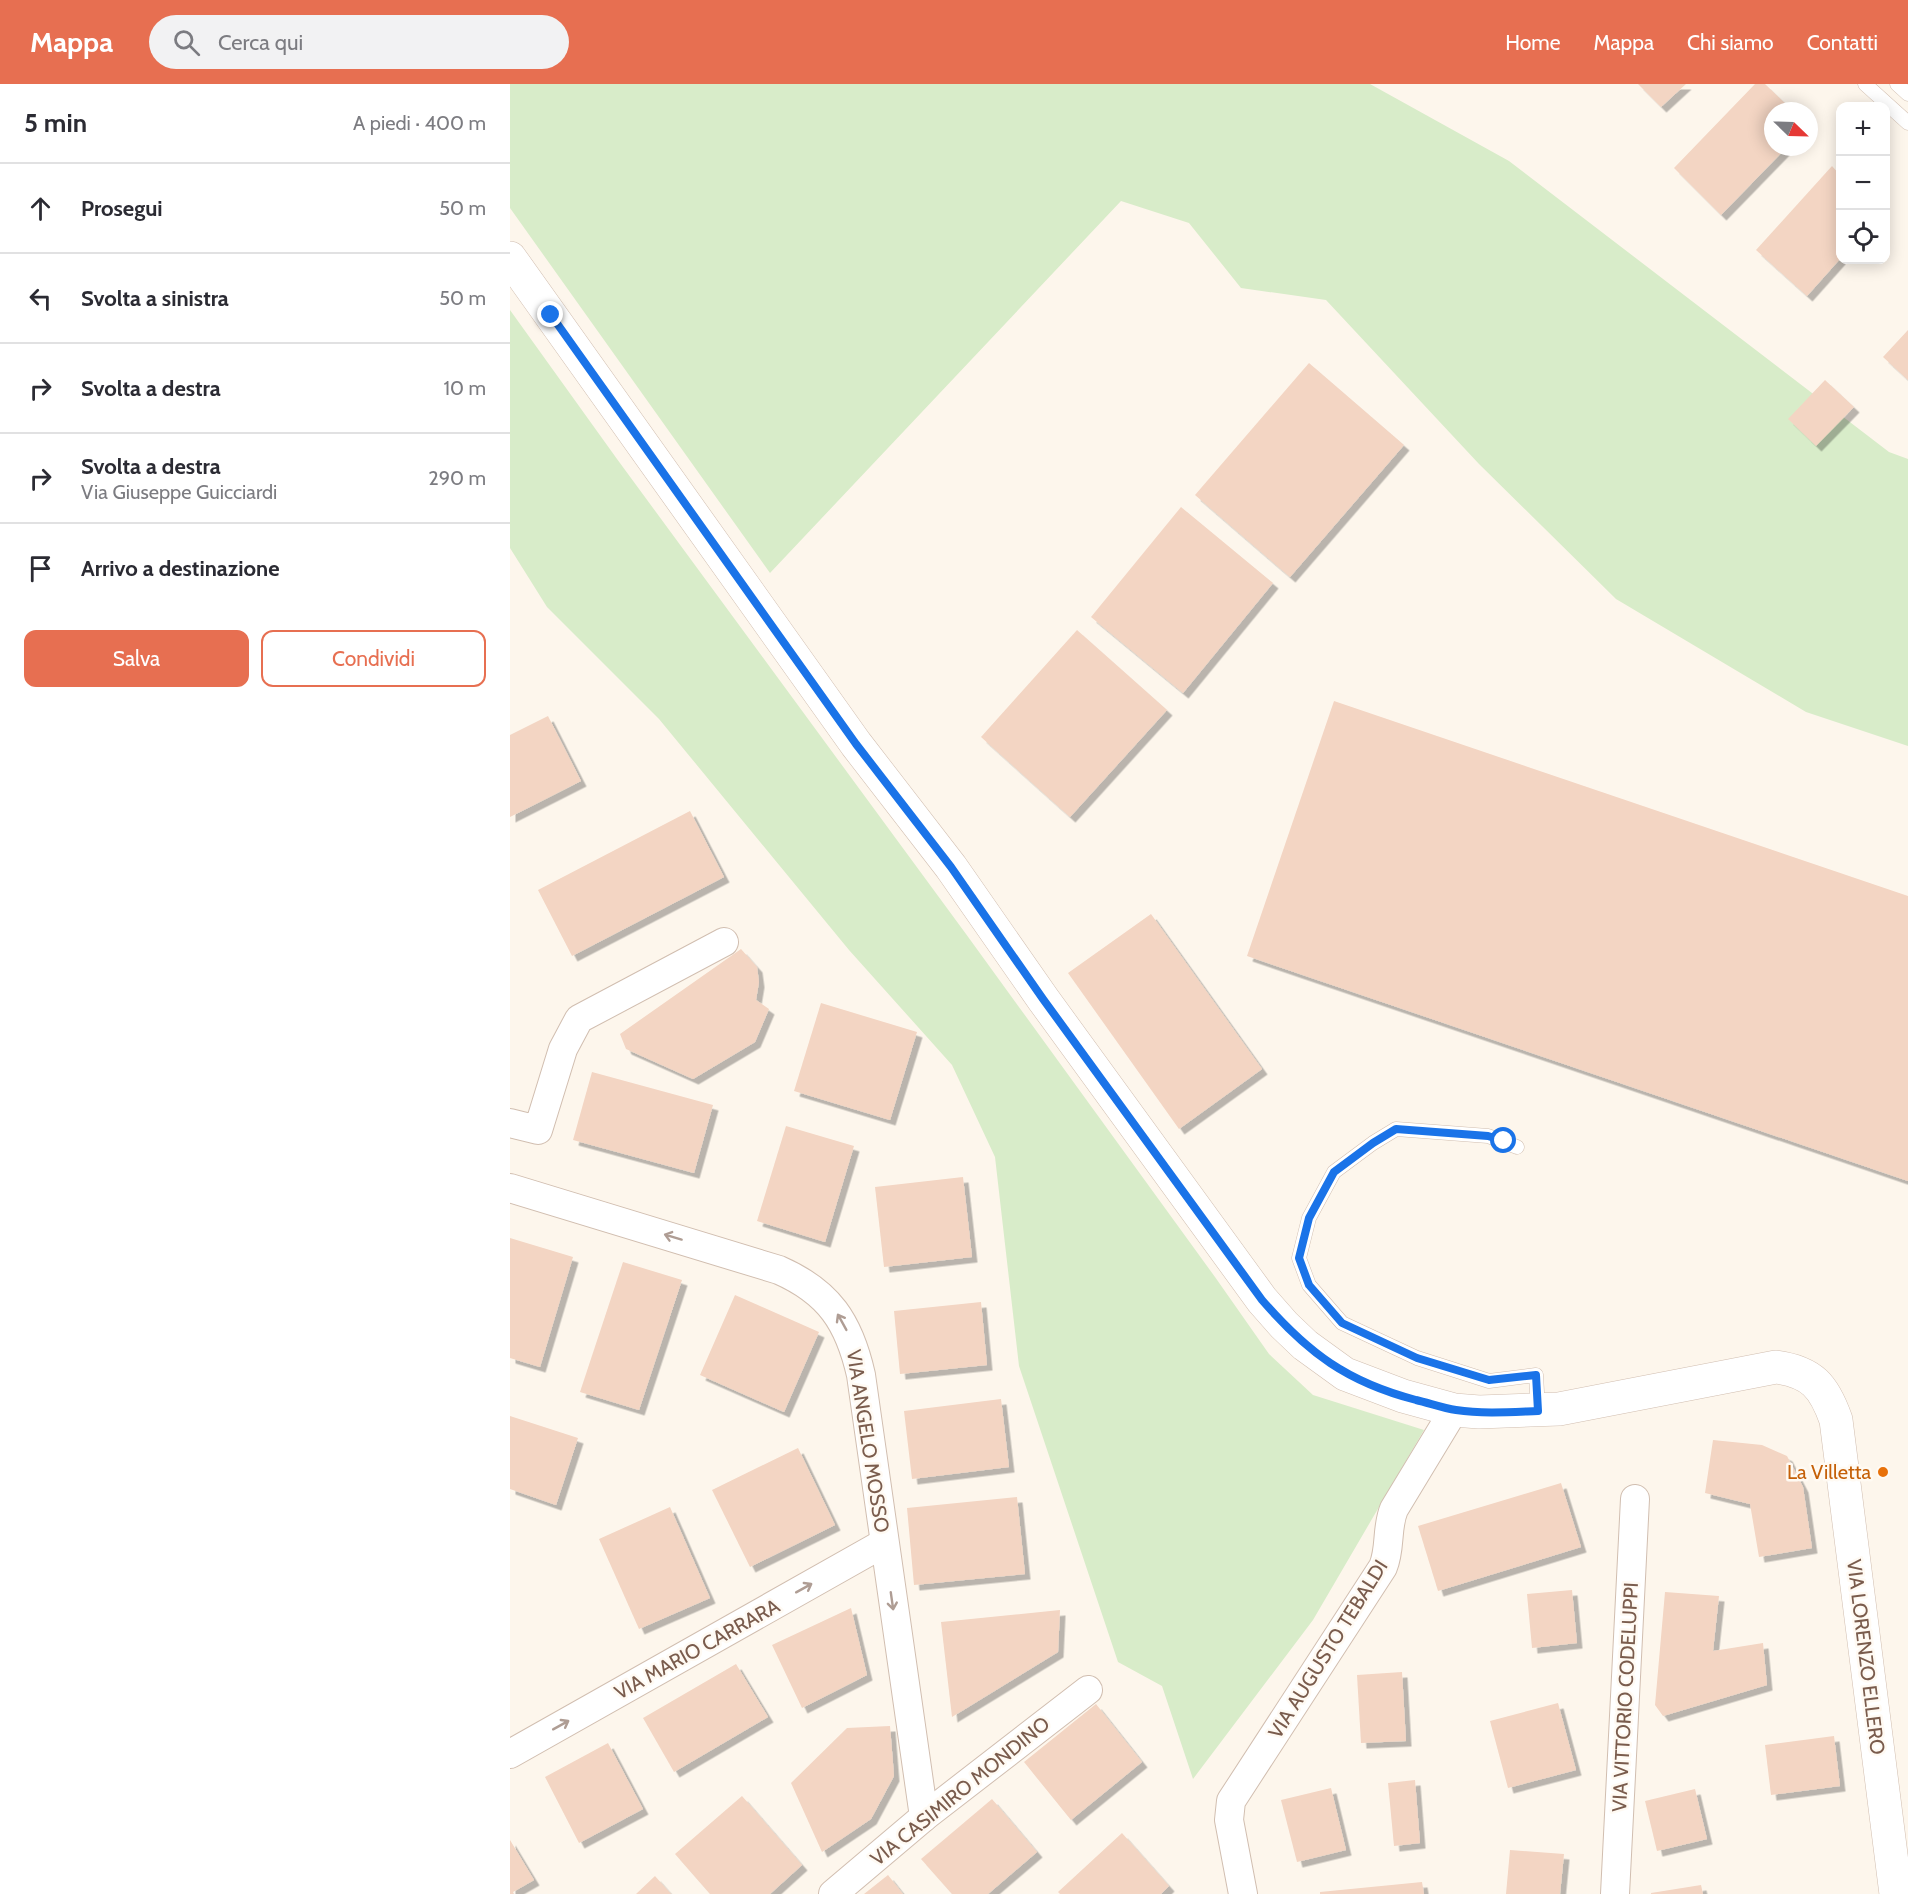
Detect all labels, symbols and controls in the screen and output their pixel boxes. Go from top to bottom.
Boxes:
search box [149,15,569,69]
text: Mappa [30,25,113,59]
icon: search [170,26,203,59]
text: Cerca qui [218,29,303,56]
text: Home [1505,30,1560,55]
text: Mappa [1593,30,1654,55]
text: Chi siamo [1687,30,1774,55]
text: Contatti [1807,30,1878,55]
north arrow [1764,102,1818,156]
map controls [1836,102,1890,264]
button: + [1836,102,1890,156]
text: 5 min [24,107,87,139]
text: A piedi · 400 m [353,111,486,135]
button: − [1836,156,1890,210]
icon: ahead [24,192,57,225]
text: Prosegui [81,195,163,222]
text: 50 m [439,196,486,220]
button: locate [1836,210,1890,264]
icon: left [24,282,57,315]
text: Svolta a sinistra [81,285,229,312]
text: 50 m [439,286,486,310]
route end [537,301,563,327]
icon: right [24,372,57,405]
text: Svolta a destra [81,375,221,402]
text: 10 m [443,376,486,400]
text: Svolta a destra [81,453,221,480]
icon: right [24,462,57,495]
text: 290 m [428,466,486,490]
text: Via Giuseppe Guicciardi [81,480,277,504]
icon: arrive [24,552,57,585]
text: Arrivo a destinazione [81,555,279,582]
button: Salva [24,630,249,687]
button: Condividi [261,630,486,687]
route start [1490,1127,1516,1153]
one-way arrow [664,1231,683,1242]
one-way arrow [836,1314,848,1331]
street label: VIA ANGELO MOSSO [842,1348,894,1534]
place label: La Villetta [1787,1460,1871,1484]
marker: La Villetta [1876,1465,1890,1479]
street label: VIA AUGUSTO TEBALDI [1263,1555,1393,1743]
street label: VIA LORENZO ELLERO [1842,1558,1890,1756]
one-way arrow [795,1582,812,1594]
street label: VIA VITTORIO CODELUPPI [1607,1582,1643,1812]
one-way arrow [887,1591,898,1611]
street label: VIA MARIO CARRARA [610,1593,784,1704]
street label: VIA CASIMIRO MONDINO [866,1711,1054,1871]
one-way arrow [552,1719,569,1731]

